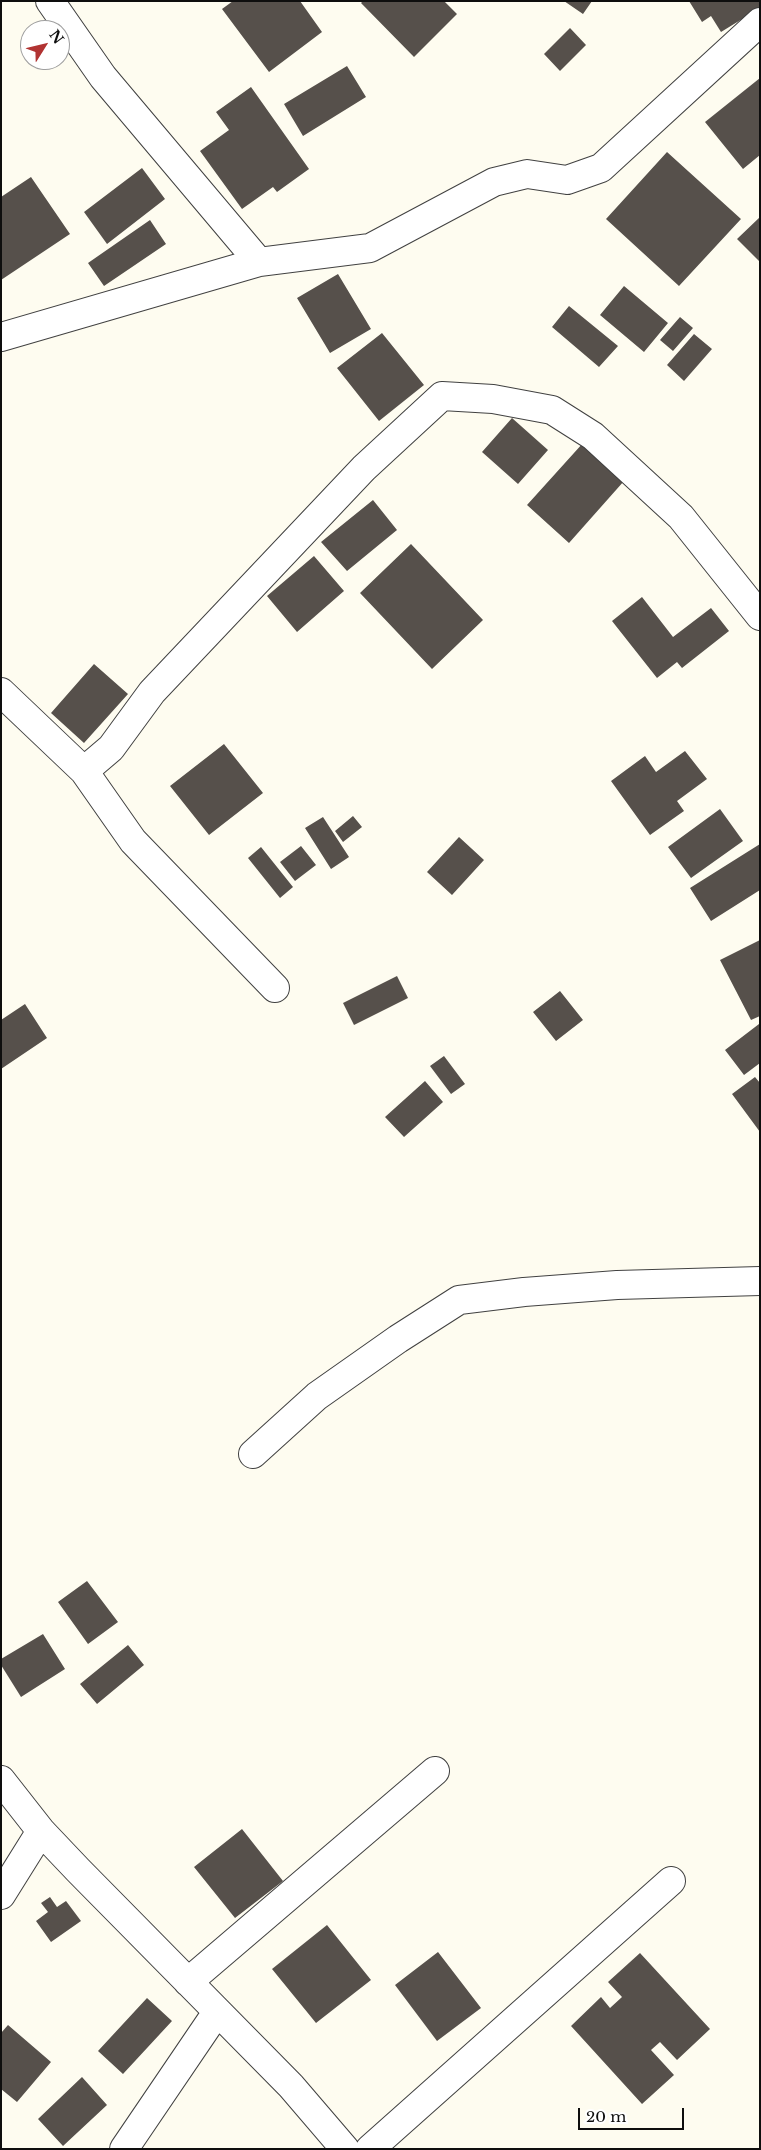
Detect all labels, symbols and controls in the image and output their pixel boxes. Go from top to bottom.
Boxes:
north arrow [20,20,70,70]
text: N [45,26,67,47]
scale bar [581,2098,687,2130]
text: 20 m [586,2107,626,2126]

